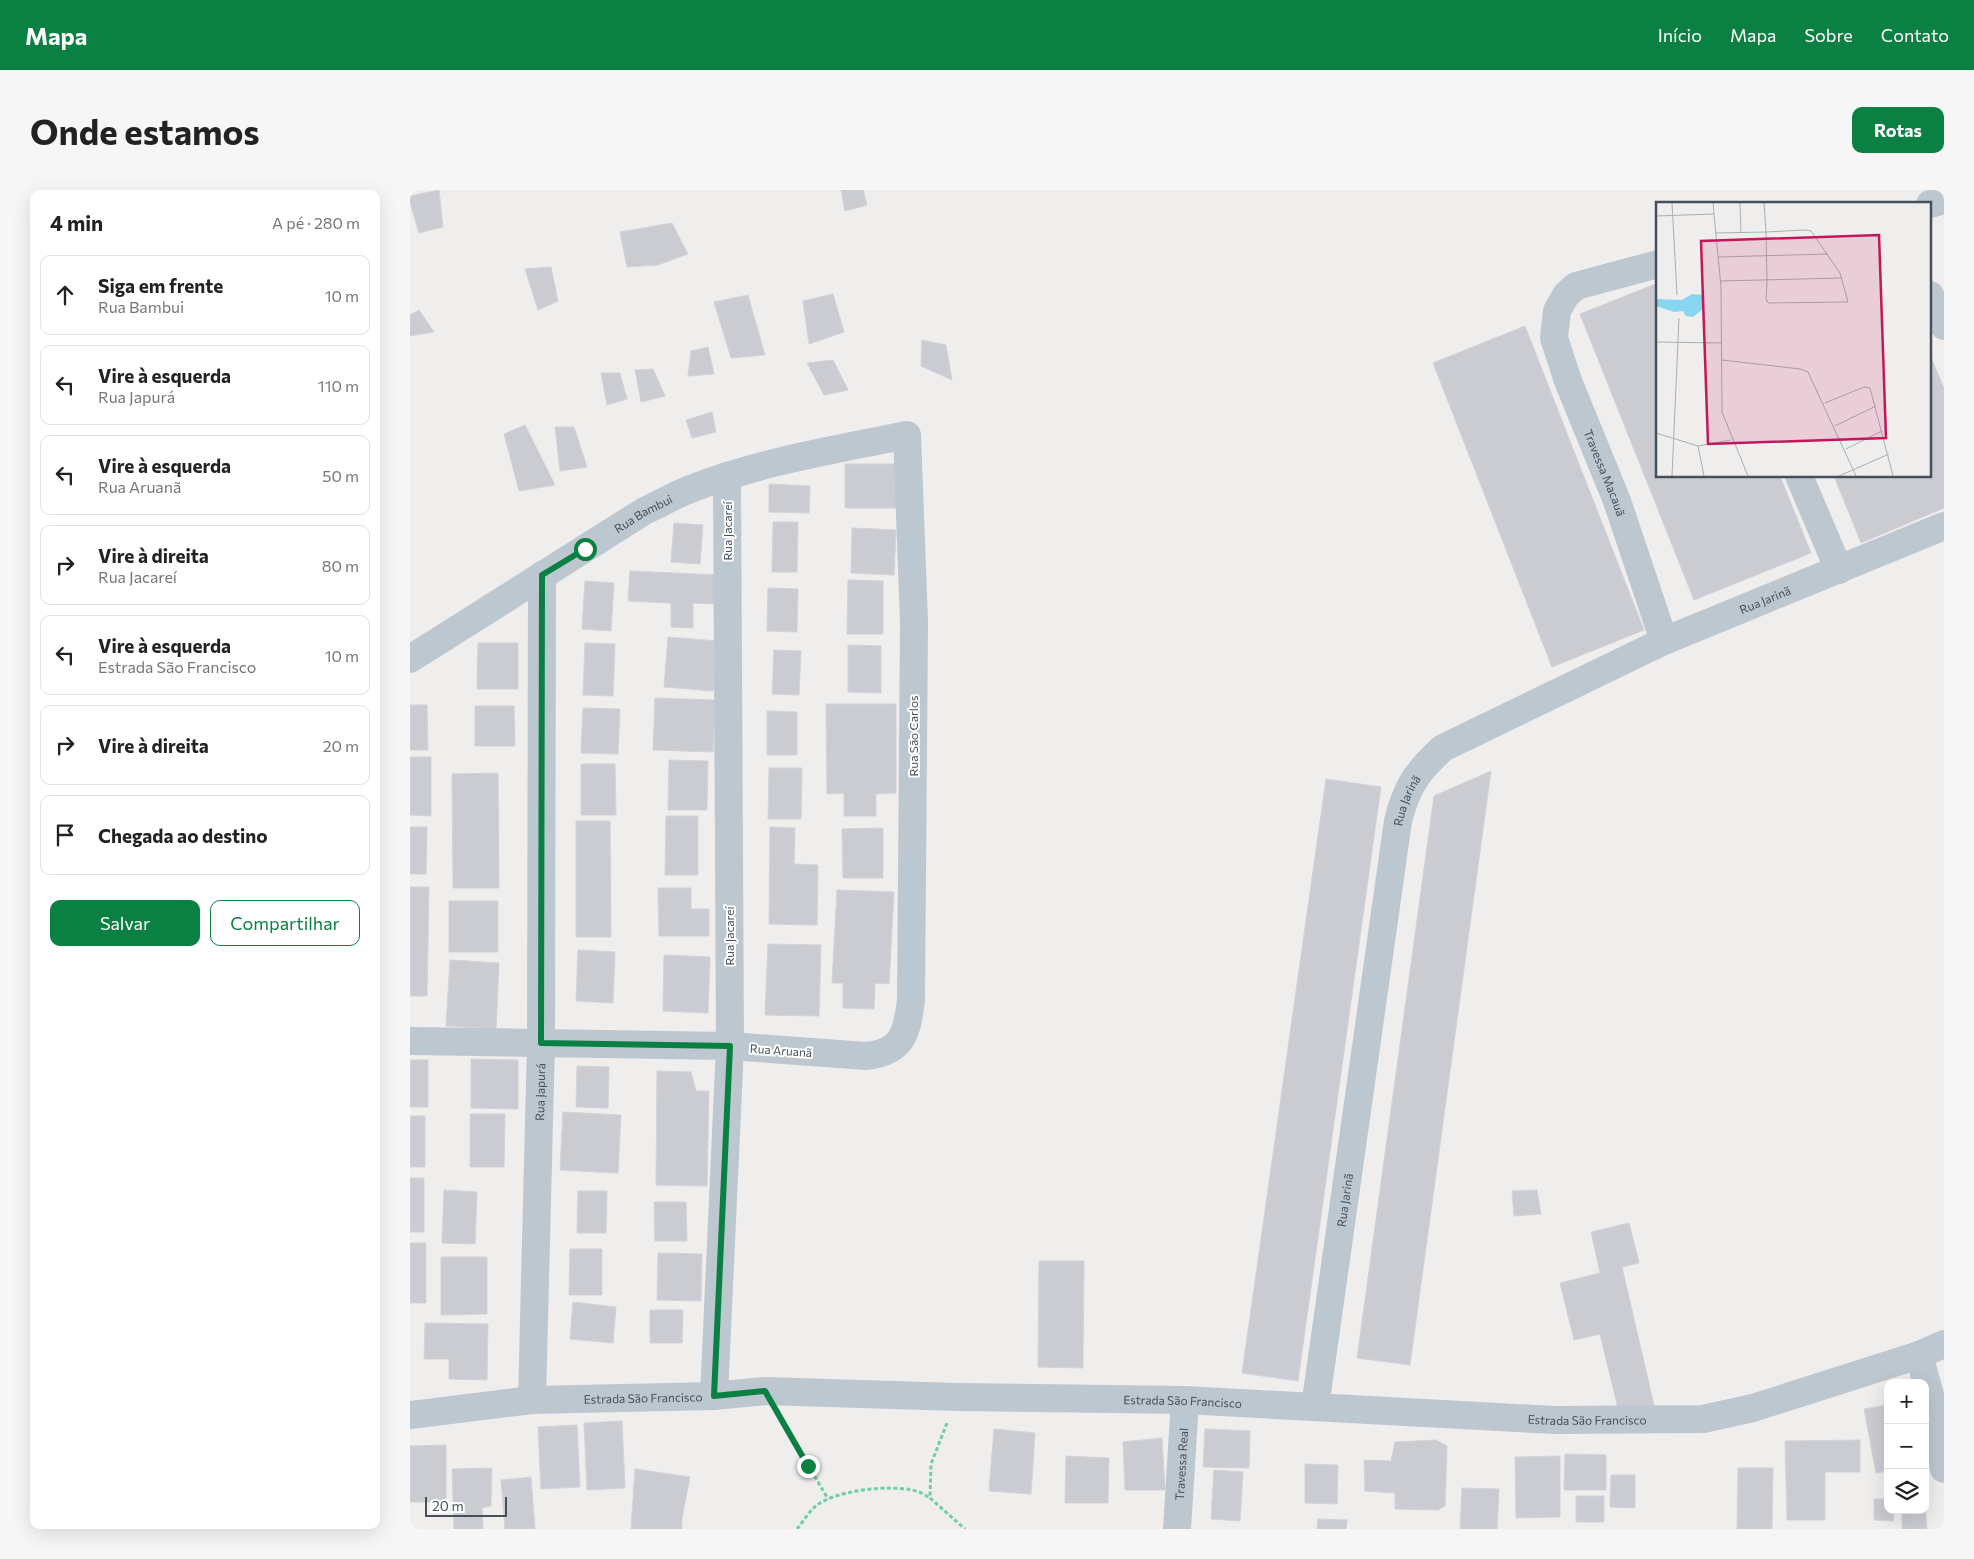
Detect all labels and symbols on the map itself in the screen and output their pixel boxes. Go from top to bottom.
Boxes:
inset map [1656,202,1932,478]
street label: Travessa Macauã [1581,427,1629,518]
street label: Rua Bambui [611,491,674,535]
street label: Rua Jacareí [720,500,735,561]
route start [574,538,597,561]
street label: Rua Jarinã [1737,583,1793,616]
street label: Rua São Carlos [906,696,920,776]
street label: Rua Jarinã [1390,772,1423,827]
street label: Rua Jacareí [722,905,737,966]
street label: Rua Aruanã [749,1041,813,1059]
street label: Rua Japurá [532,1063,548,1121]
street label: Rua Jarinã [1334,1172,1355,1228]
street label: Estrada São Francisco [583,1389,703,1406]
street label: Estrada São Francisco [1123,1392,1242,1410]
street label: Estrada São Francisco [1527,1412,1647,1427]
street label: Travessa Real [1172,1427,1190,1501]
route end [797,1455,820,1478]
scale bar [425,1494,508,1517]

